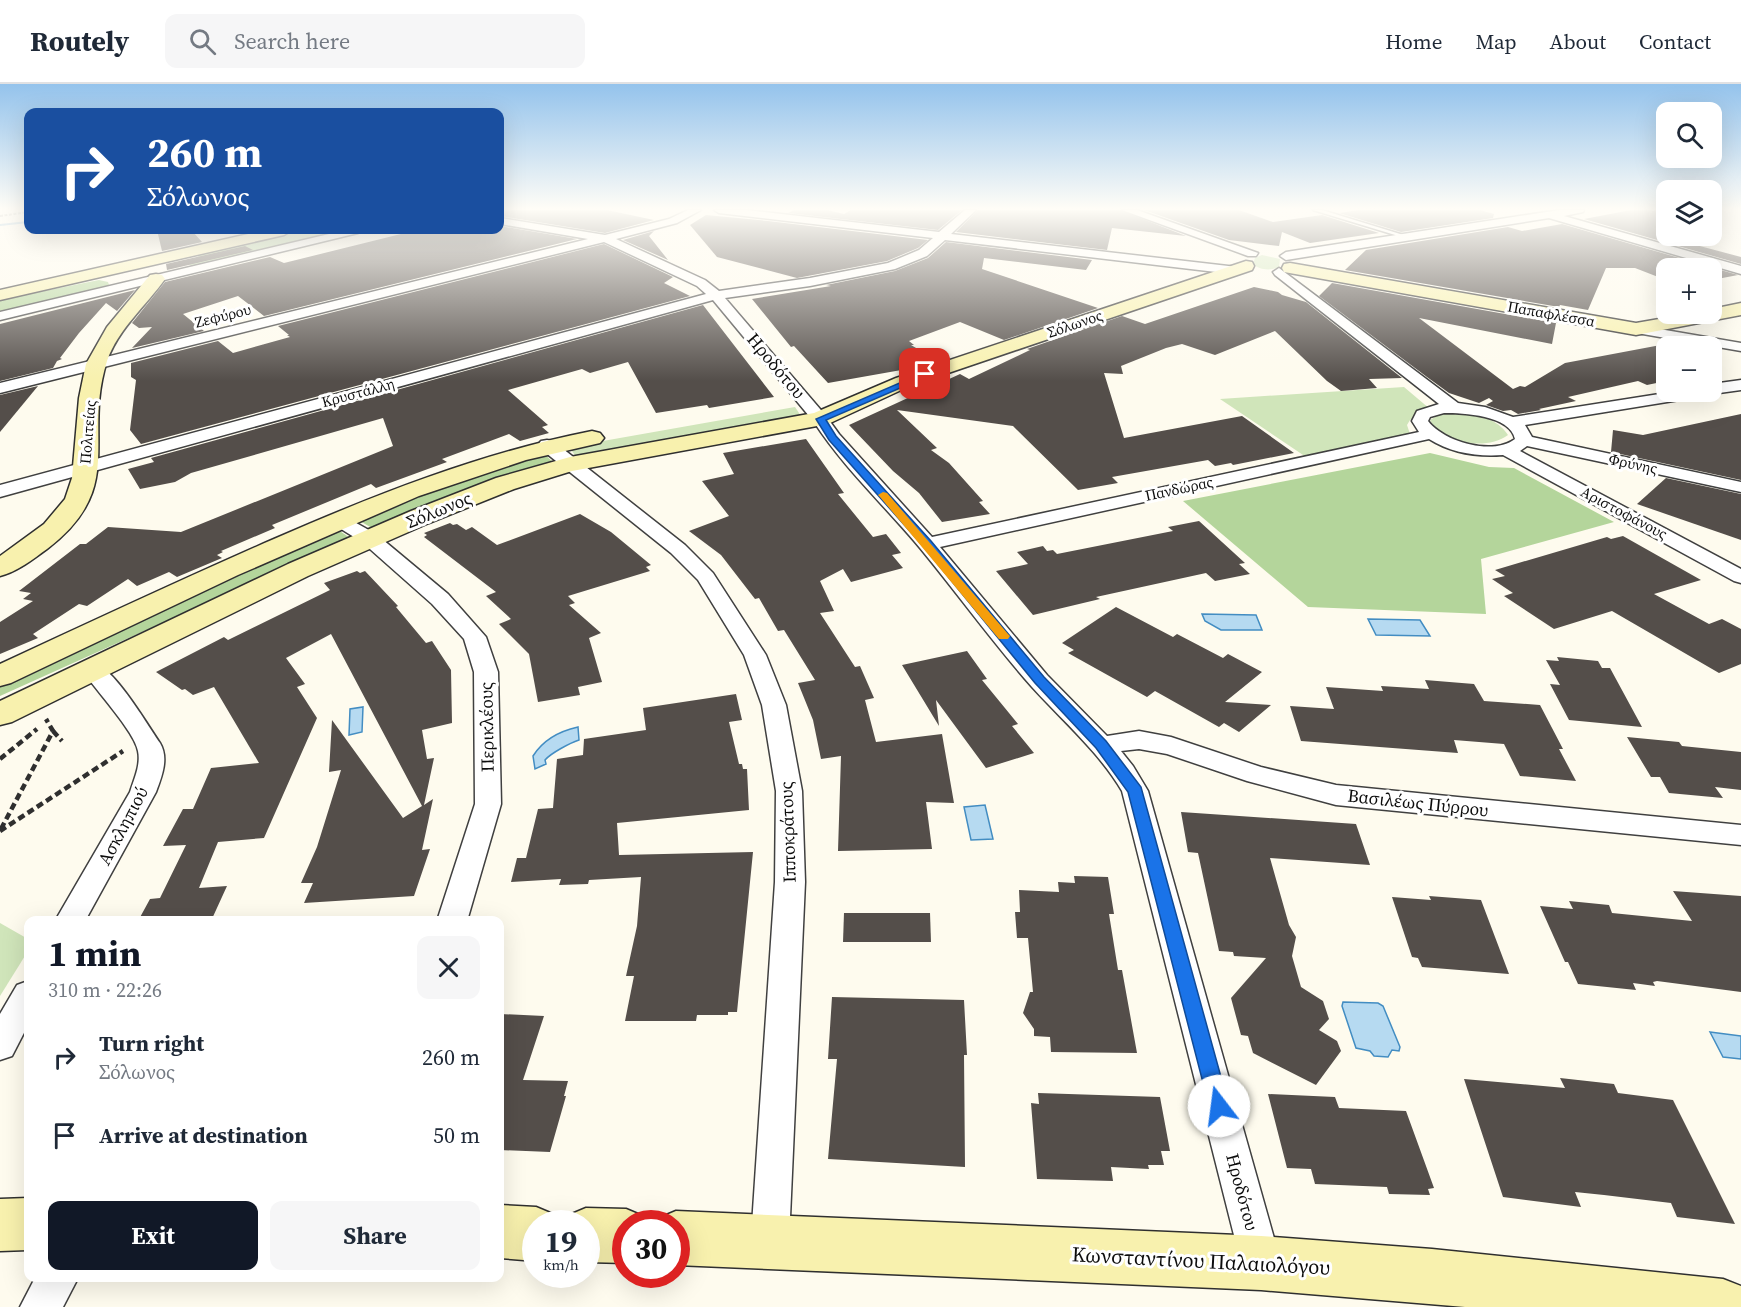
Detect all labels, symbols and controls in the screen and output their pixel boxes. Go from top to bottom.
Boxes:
search box [165,14,585,68]
text: Routely [30,22,129,60]
icon: search [186,25,219,58]
text: Search here [234,26,350,56]
text: Home [1385,27,1443,56]
text: Map [1476,27,1517,56]
text: About [1550,27,1606,56]
text: Contact [1639,27,1711,56]
map controls [1656,102,1722,402]
button: search [1656,102,1722,168]
text: 260 m [147,123,262,181]
icon: right [48,132,126,210]
text: Σόλωνος [147,178,250,215]
button: layers [1656,180,1722,246]
button: + [1656,258,1722,324]
street label: Παπαφλέσσα [1506,295,1597,332]
street label: Ζεφύρου [193,298,253,333]
street label: Σόλωνος [1044,304,1105,343]
street label: Ηροδότου [741,327,811,404]
button: − [1656,336,1722,402]
pin [899,348,950,399]
icon: arrive [908,357,941,390]
street label: Κρυστάλλη [319,373,397,412]
street label: Πολιτείας [74,399,101,465]
street label: Φρύνης [1607,448,1660,479]
street label: Πανδώρας [1143,471,1215,506]
street label: Αριστοφάνους [1577,481,1671,544]
street label: Σόλωνος [402,485,475,534]
street label: Περικλέους [473,682,500,772]
street label: Ιπποκράτους [773,781,802,883]
street label: Ασκληπιού [91,782,154,869]
street label: Βασιλέως Πύρρου [1346,783,1490,822]
text: 1 min [48,929,141,978]
button: close [417,936,480,999]
text: 310 m · 22:26 [48,976,162,1004]
text: Turn right [99,1028,204,1058]
icon: right [48,1041,81,1074]
text: 260 m [422,1042,480,1072]
text: Σόλωνος [99,1058,175,1086]
position arrow [1187,1074,1251,1138]
icon: arrive [48,1119,81,1152]
text: Arrive at destination [99,1120,308,1150]
text: 50 m [433,1120,480,1150]
street label: Ηροδότου [1220,1151,1265,1233]
button: Exit [48,1201,258,1270]
button: Share [270,1201,480,1270]
speed limit sign: 30 [612,1210,690,1288]
text: 19 [545,1221,577,1262]
street label: Κωνσταντίνου Παλαιολόγου [1071,1239,1331,1282]
text: km/h [543,1254,579,1275]

